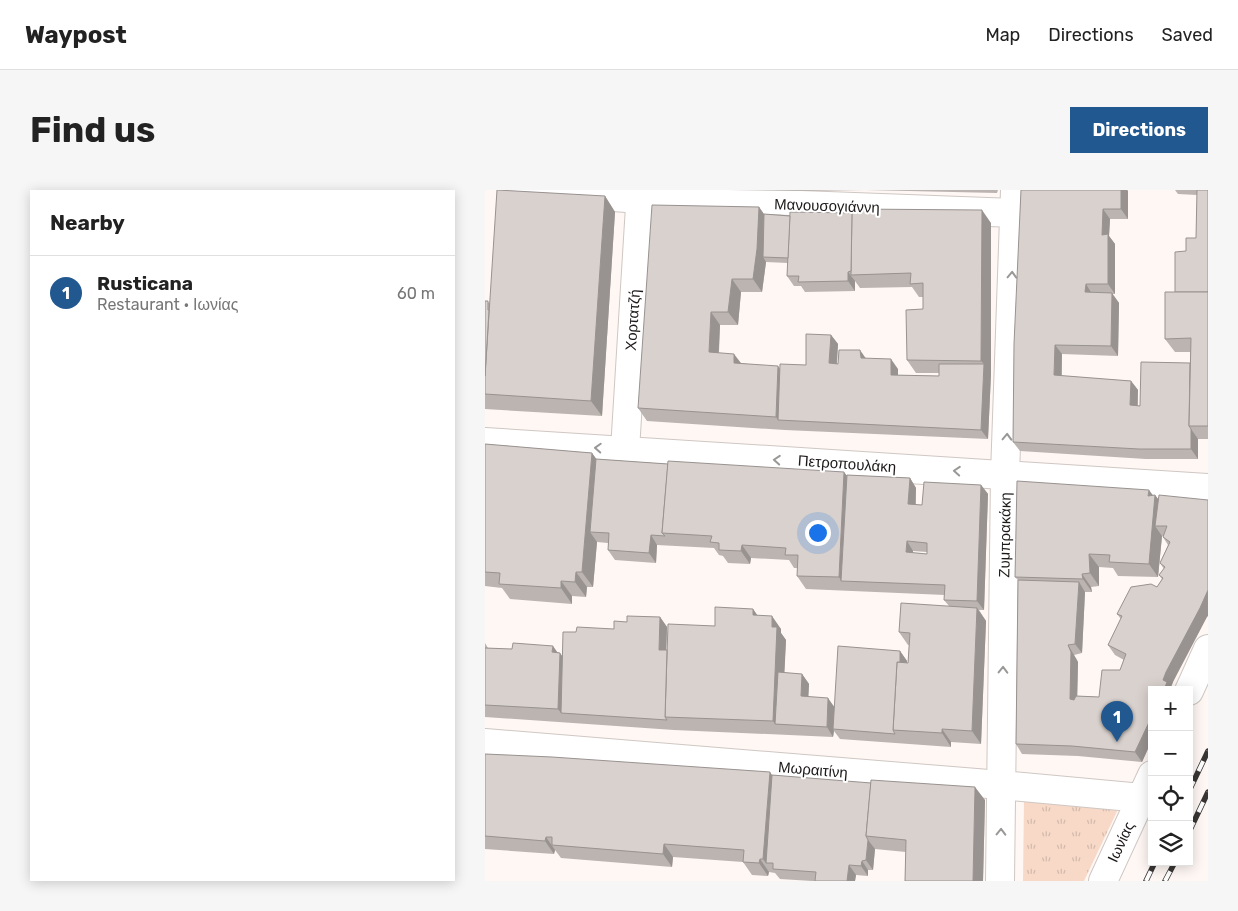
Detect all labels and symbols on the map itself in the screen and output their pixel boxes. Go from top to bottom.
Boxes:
street label: Μανουσογιάννη [774,195,880,217]
one-way arrow [1007,271,1018,279]
street label: Χορτατζή [622,289,644,351]
one-way arrow [1001,433,1012,441]
one-way arrow [593,443,601,454]
street label: Πετροπουλάκη [797,452,897,476]
one-way arrow [773,454,781,465]
one-way arrow [953,465,961,476]
street label: Ζυμπρακάκη [995,492,1015,578]
your location [805,520,831,546]
one-way arrow [998,666,1008,674]
pin: 1 [1101,701,1133,742]
street label: Μωραιτίνη [777,758,849,782]
street label: Ιωνίας [1104,819,1138,865]
one-way arrow [995,828,1006,836]

